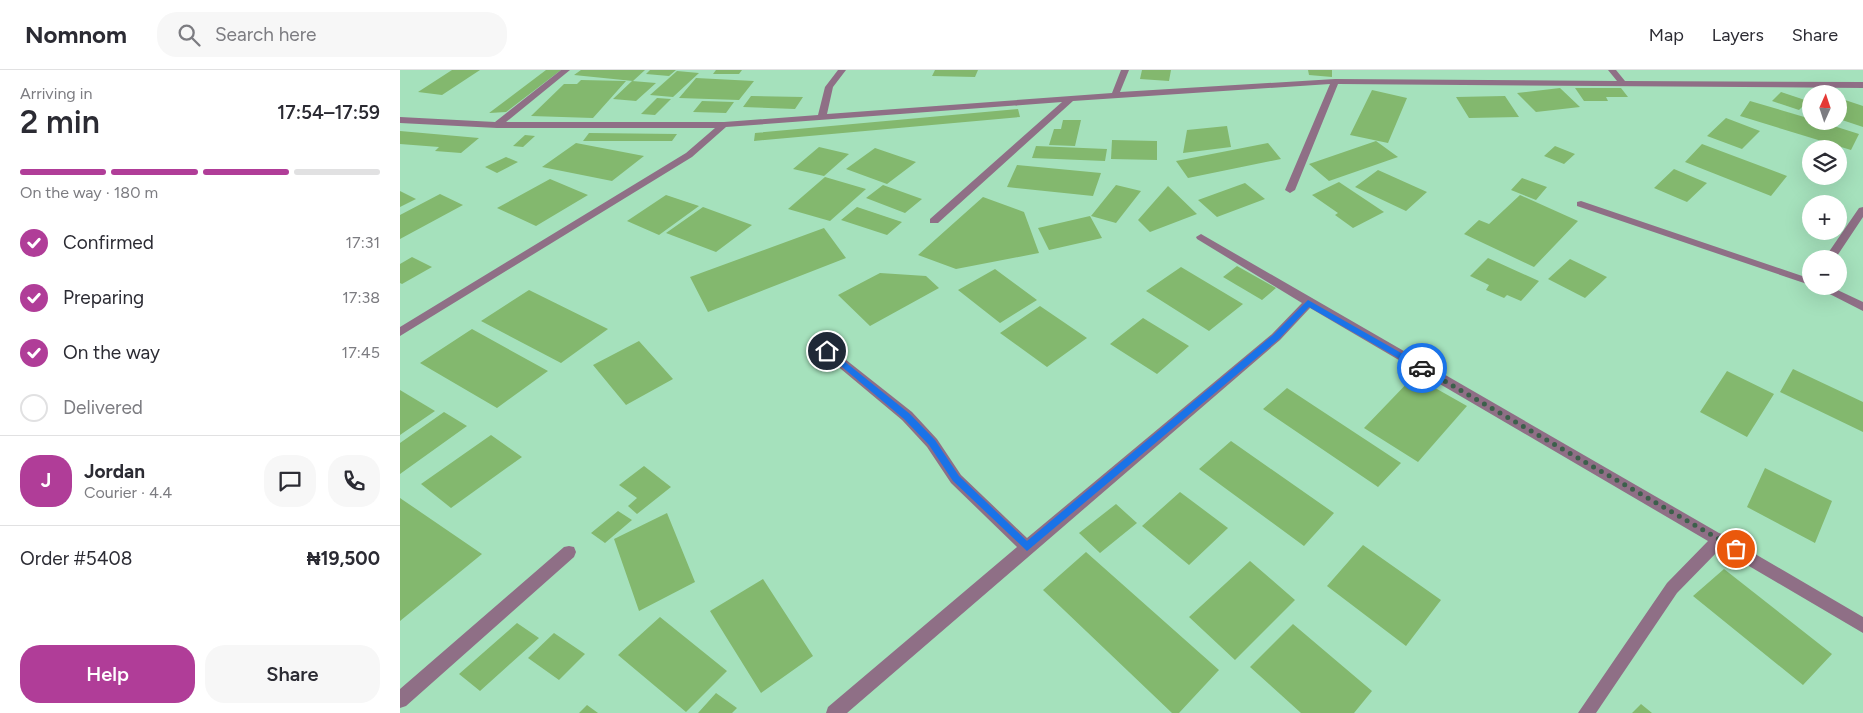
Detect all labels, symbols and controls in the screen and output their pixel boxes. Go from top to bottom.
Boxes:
search box [157,12,507,57]
text: Nomnom [25,20,127,49]
icon: search [175,21,203,49]
text: Search here [215,23,316,46]
text: Map [1649,24,1684,46]
text: Layers [1712,24,1764,46]
text: Share [1792,24,1838,46]
text: Arriving in [20,84,92,103]
north arrow [1802,85,1848,130]
map controls [1802,85,1847,295]
text: 17:54–17:59 [277,101,380,124]
text: 2 min [20,103,100,141]
button: layers [1802,140,1847,185]
text: On the way · 180 m [20,183,158,202]
button: + [1802,195,1847,240]
icon: check [20,229,48,257]
text: Confirmed [63,231,154,254]
text: 17:31 [345,233,380,252]
button: − [1802,250,1847,295]
icon: check [20,284,48,312]
text: Preparing [63,286,144,309]
text: 17:38 [342,288,380,307]
pin [806,330,848,372]
icon: home [813,337,841,365]
icon: check [20,339,48,367]
text: On the way [63,341,160,364]
text: 17:45 [342,343,380,362]
courier [1397,343,1447,393]
icon: car [1408,354,1436,382]
text: Delivered [63,396,143,419]
button: chat [264,455,316,507]
button: phone [328,455,380,507]
text: Jordan [84,460,145,483]
text: J [41,469,51,492]
text: Courier · 4.4 [84,483,172,502]
pin [1715,528,1757,570]
icon: bag [1722,535,1750,563]
text: Order #5408 [20,547,132,570]
text: ₦19,500 [307,547,380,570]
button: Help [20,645,195,703]
button: Share [205,645,380,703]

